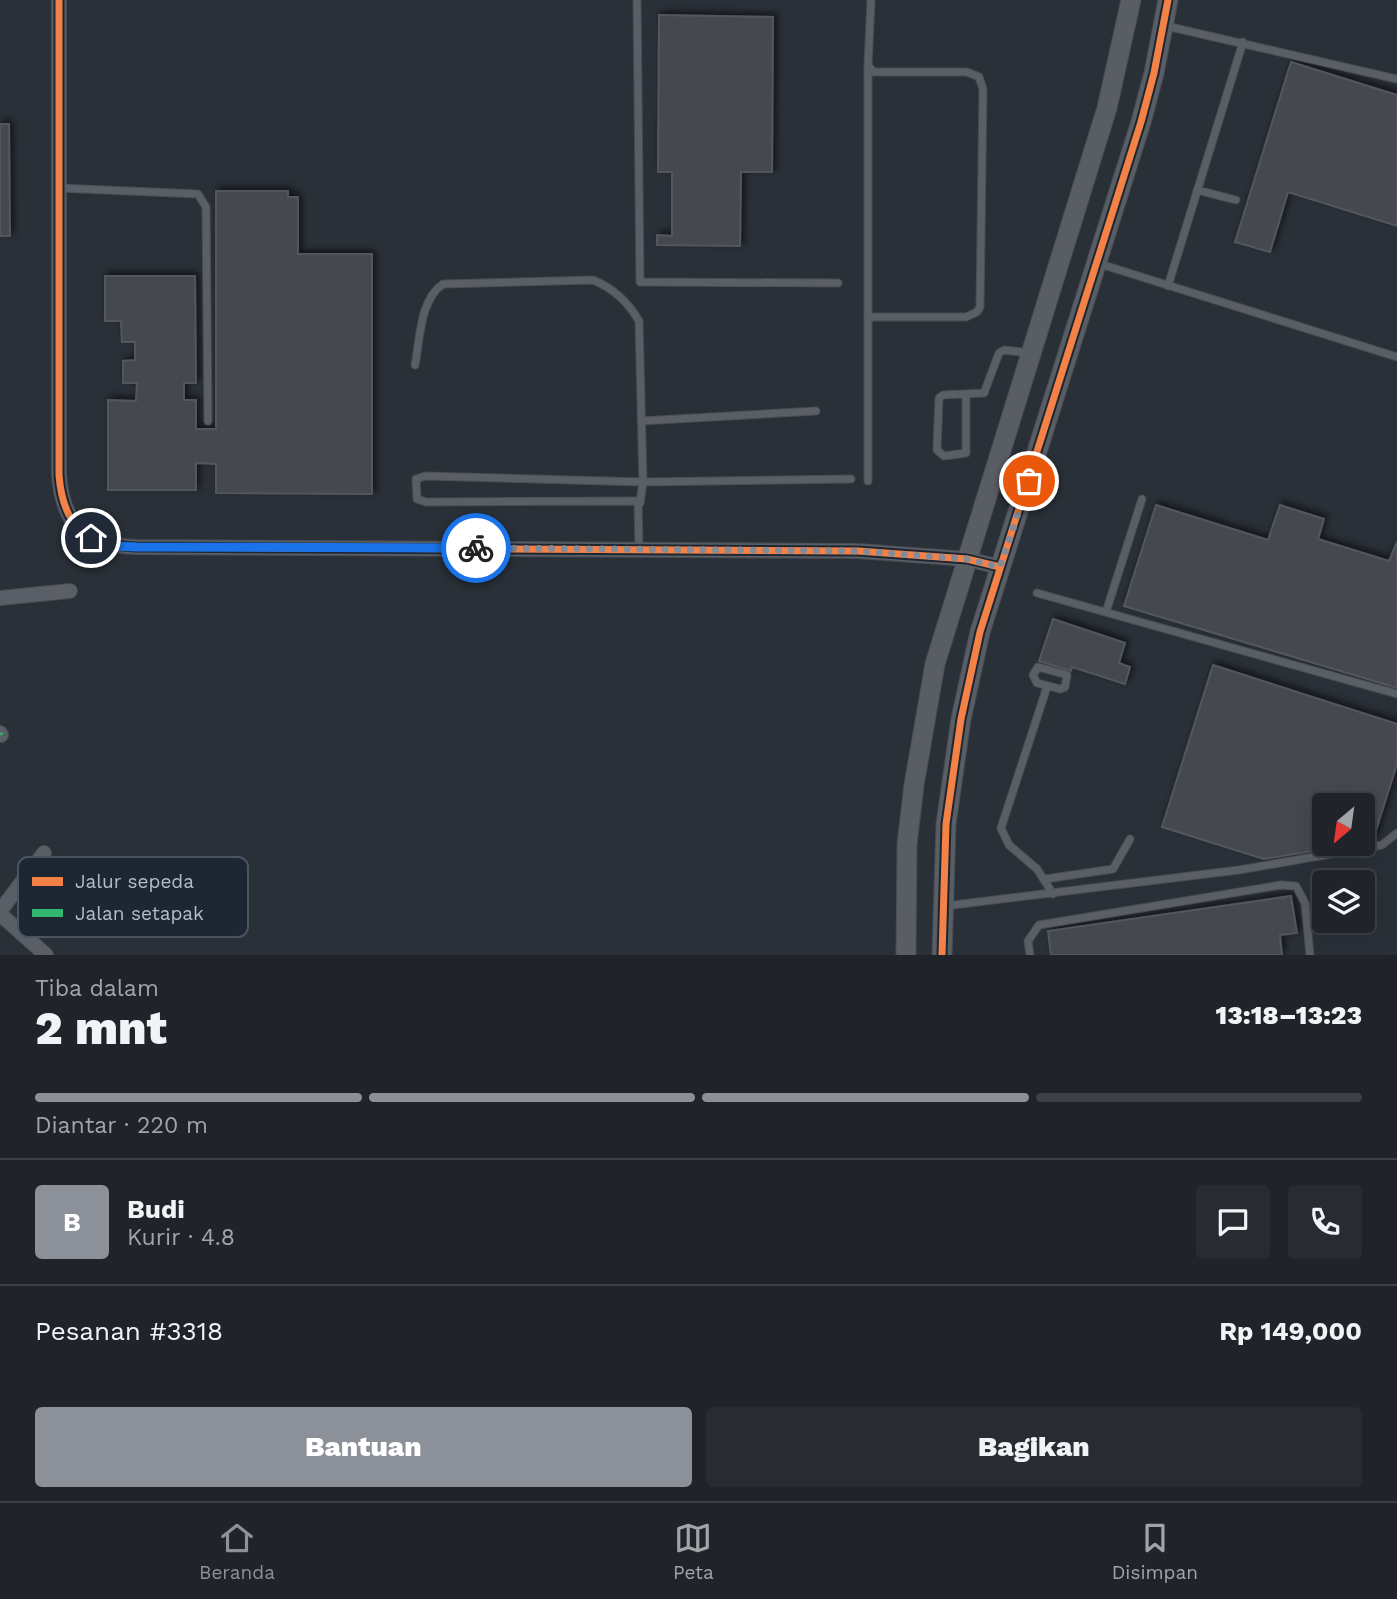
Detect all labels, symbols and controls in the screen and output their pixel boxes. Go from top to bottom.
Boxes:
pin [999,451,1059,511]
icon: bag [1010,462,1048,500]
pin [61,508,121,568]
courier [441,513,511,583]
icon: home [72,519,110,557]
icon: bike [457,529,495,567]
north arrow [1312,793,1376,856]
map controls [1312,793,1375,933]
legend [18,857,248,937]
text: Jalur sepeda [75,870,194,893]
button: layers [1312,870,1375,933]
text: Jalan setapak [75,902,204,925]
text: Tiba dalam [35,975,159,1002]
text: 13:18–13:23 [1216,1000,1362,1030]
text: 2 mnt [35,1001,167,1055]
text: Diantar · 220 m [35,1112,208,1139]
button: chat [1196,1185,1270,1259]
button: phone [1288,1185,1362,1259]
text: Budi [127,1194,185,1224]
text: B [63,1207,81,1237]
text: Kurir · 4.8 [127,1224,235,1251]
text: Pesanan #3318 [35,1316,223,1346]
text: Rp 149,000 [1219,1316,1362,1346]
button: Bantuan [35,1407,692,1487]
button: Bagikan [706,1407,1362,1487]
tab: Beranda [199,1519,275,1584]
tab: Peta [673,1519,714,1584]
tab: Disimpan [1112,1519,1198,1584]

